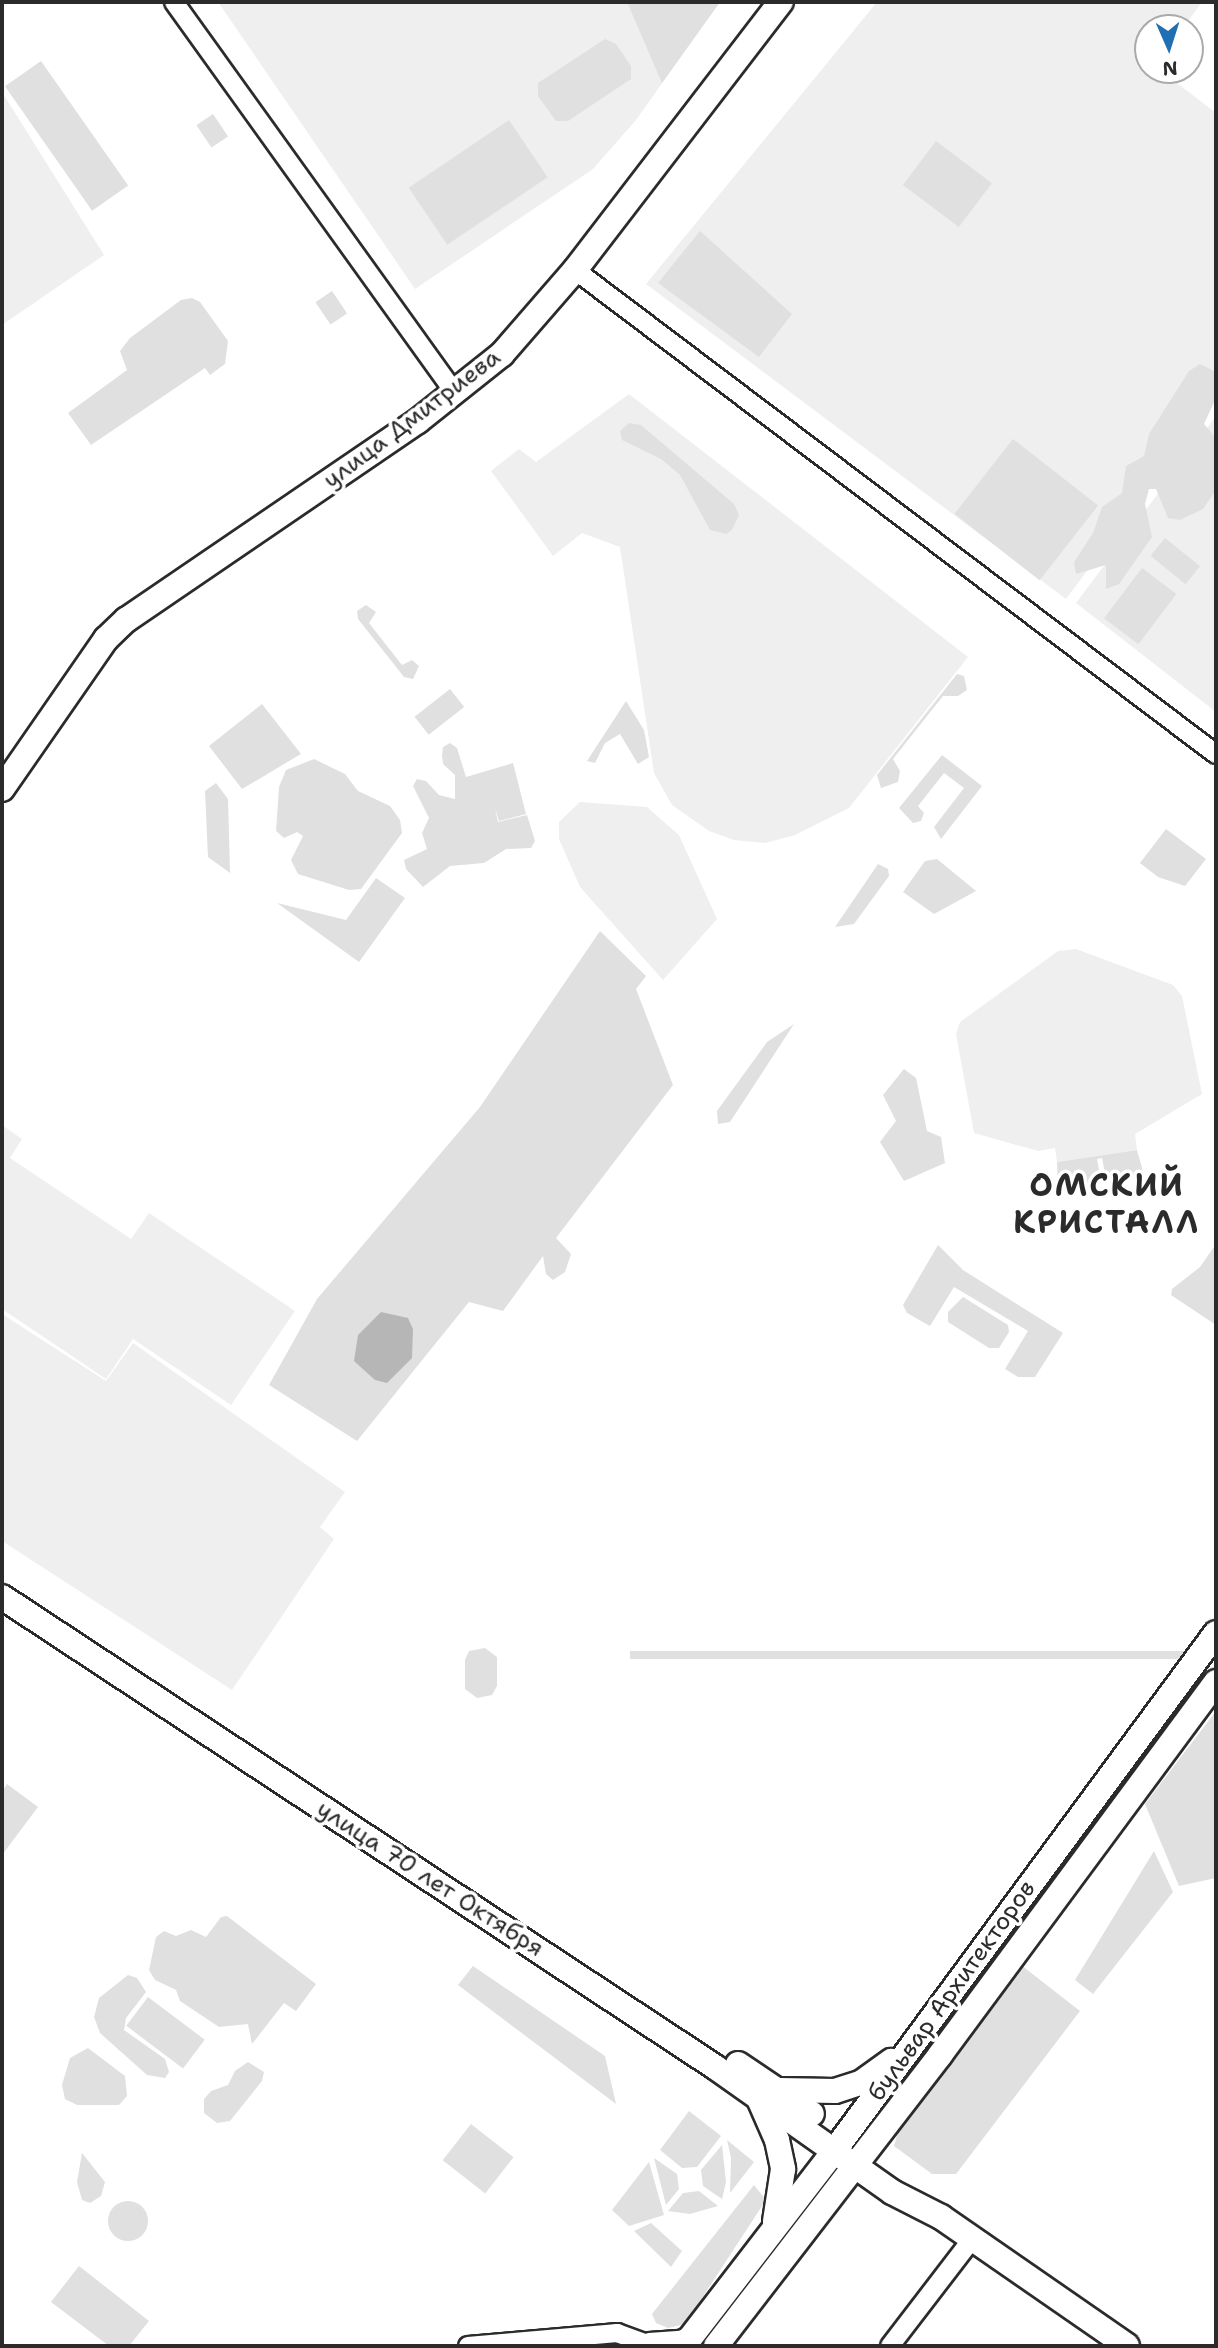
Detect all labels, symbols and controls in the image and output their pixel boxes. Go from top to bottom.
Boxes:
north arrow [1134,14,1204,84]
text: N [1162,56,1178,81]
street label: улица Дмитриева [318,343,506,495]
district label: ОМСКИЙ КРИСТАЛЛ [1014,1167,1200,1242]
street label: улица 70 лет Октября [311,1795,549,1963]
street label: бульвар Архитекторов [862,1875,1042,2107]

